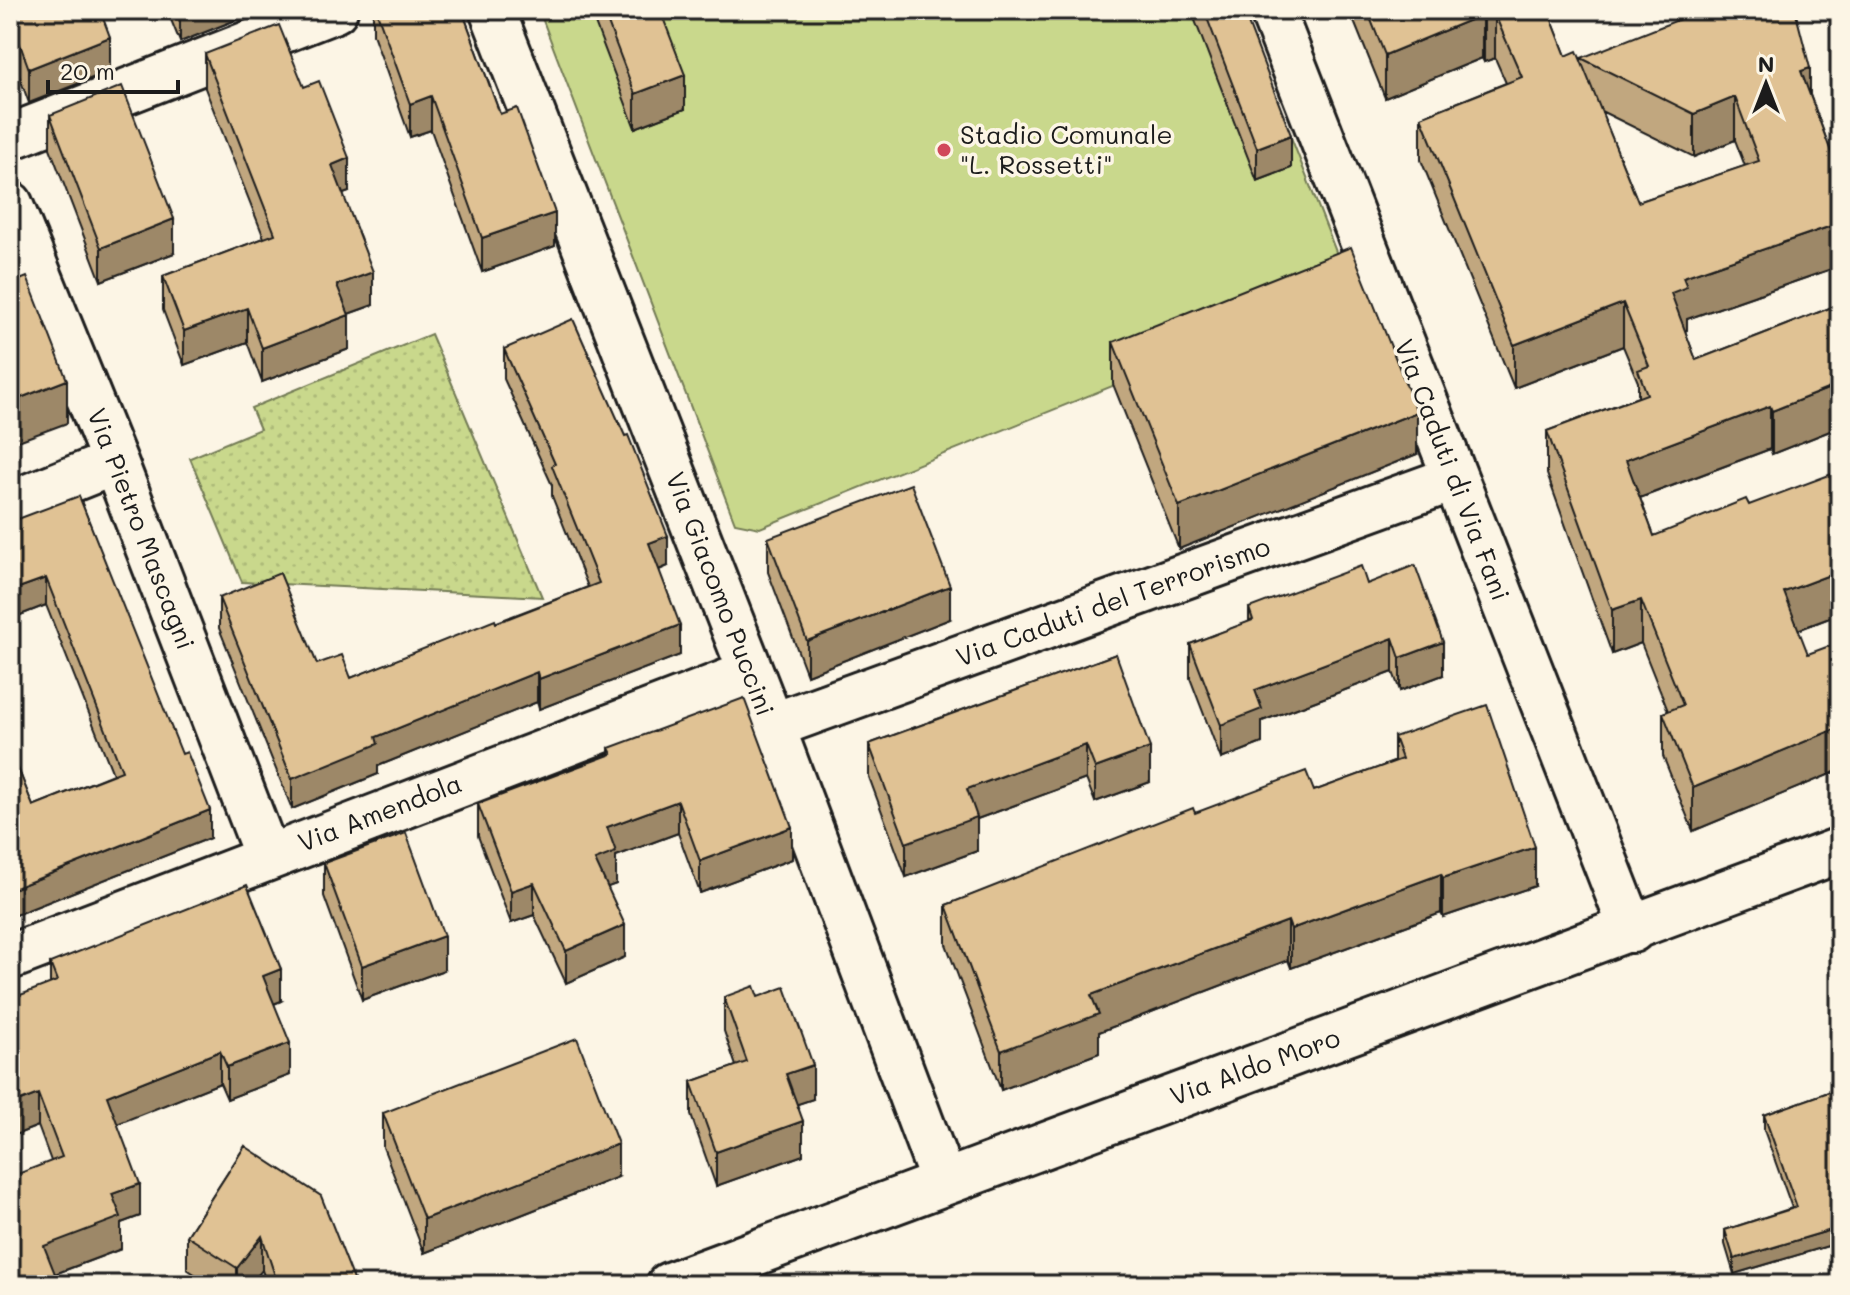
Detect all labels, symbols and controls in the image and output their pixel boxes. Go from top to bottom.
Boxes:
scale bar [48,44,178,94]
north arrow [1726,44,1806,124]
text: N [1758,49,1774,78]
text: 20 m [60,55,115,86]
place label: Stadio Comunale "L. Rossetti" [960,117,1173,181]
marker: Stadio Comunale "L. Rossetti" [935,141,953,159]
street label: Via Caduti di Via Fani [1387,334,1519,605]
street label: Via Pietro Mascagni [80,403,204,654]
street label: Via Giacomo Puccini [659,467,783,721]
street label: Via Caduti del Terrorismo [951,528,1274,674]
street label: Via Amendola [293,765,467,859]
street label: Via Aldo Moro [1165,1020,1344,1113]

